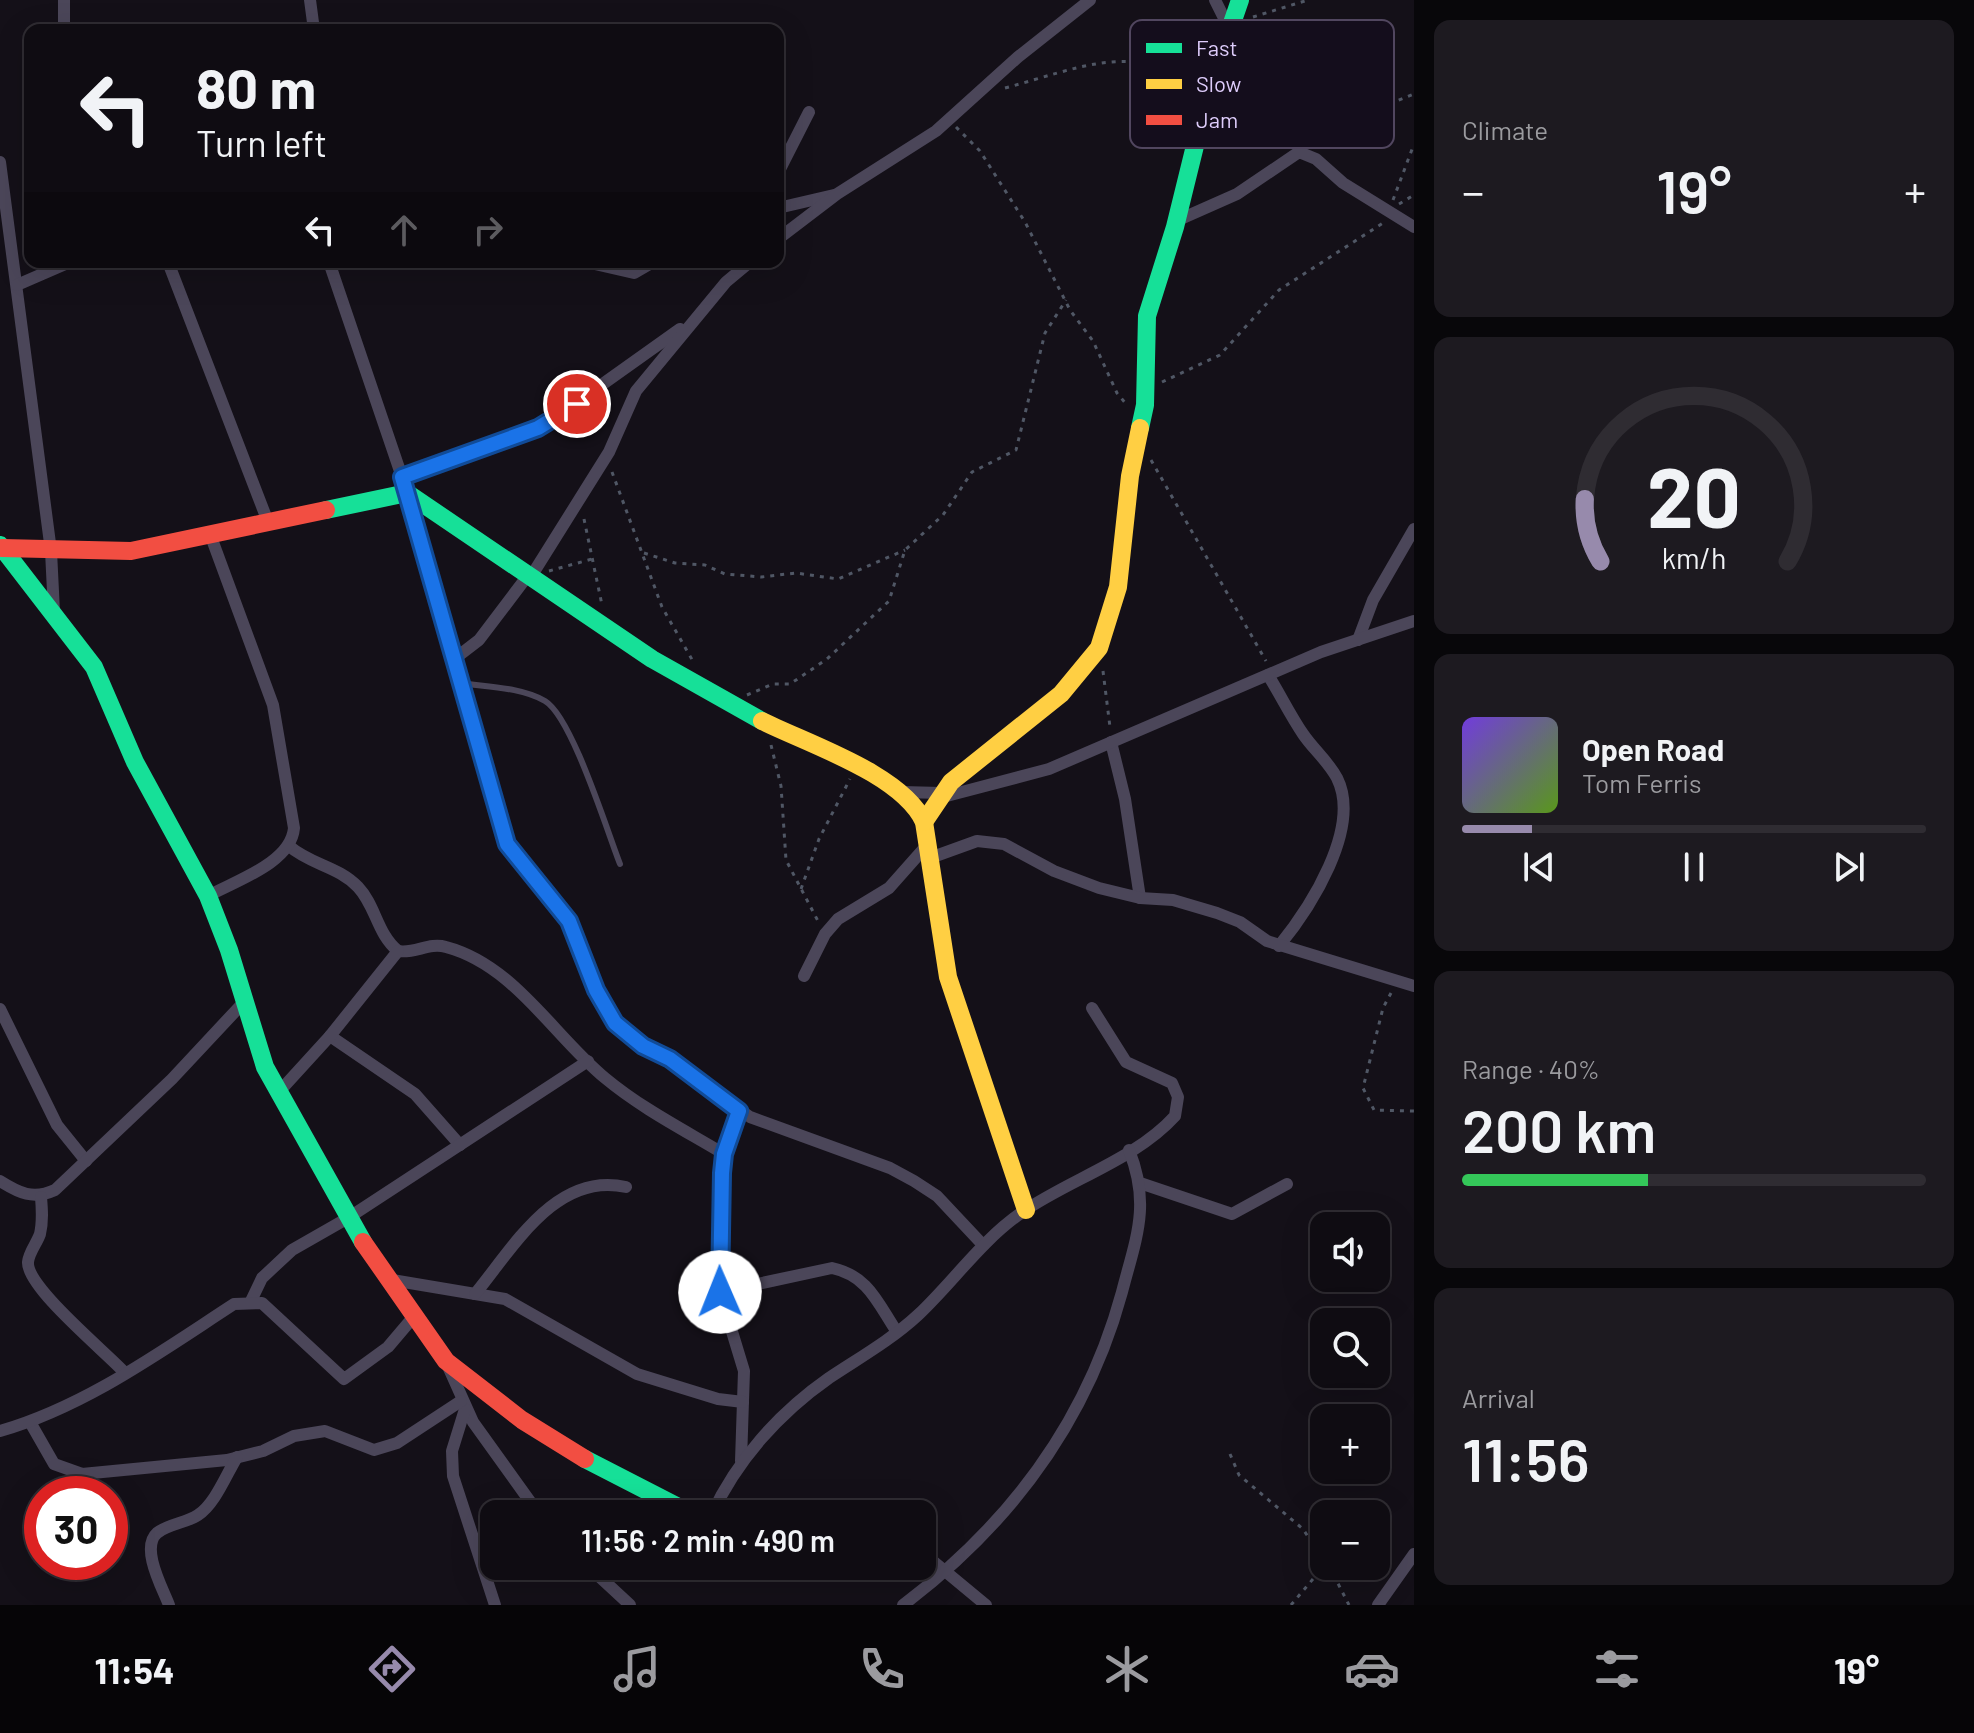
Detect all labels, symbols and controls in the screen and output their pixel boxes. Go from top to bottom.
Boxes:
legend [1130,20,1394,148]
text: Fast [1196,34,1238,60]
text: 80 m [196,53,316,120]
icon: left [64,56,168,160]
text: Slow [1196,70,1241,96]
text: Jam [1196,106,1238,132]
text: Climate [1462,114,1548,145]
text: Turn left [196,121,327,164]
text: 19° [1656,154,1732,226]
text: − [1462,164,1484,217]
text: + [1904,164,1926,217]
icon: left [298,208,342,252]
icon: ahead [382,208,426,252]
icon: right [466,208,510,252]
pin [543,370,611,438]
icon: arrive [555,382,599,426]
text: 20 [1647,444,1741,544]
text: km/h [1662,540,1726,575]
text: Open Road [1582,731,1724,767]
text: Tom Ferris [1582,767,1702,798]
icon: previous [1517,845,1561,889]
icon: pause [1672,845,1716,889]
icon: next [1827,845,1871,889]
text: Range · 40% [1462,1053,1600,1084]
text: 200 km [1462,1093,1656,1165]
map controls [1310,1212,1390,1580]
button: sound [1310,1212,1390,1292]
position arrow [678,1250,762,1334]
button: search [1310,1308,1390,1388]
text: Arrival [1462,1382,1535,1413]
button: + [1310,1404,1390,1484]
text: 11:56 [1462,1422,1590,1494]
speed limit sign: 30 [24,1476,128,1580]
button: − [1310,1500,1390,1580]
text: 11:56 · 2 min · 490 m [581,1522,835,1558]
icon: directions [364,1641,420,1697]
icon: music [609,1641,665,1697]
icon: phone [854,1641,910,1697]
icon: climate [1099,1641,1155,1697]
icon: car [1344,1641,1400,1697]
icon: filters [1589,1641,1645,1697]
text: 11:54 [95,1648,175,1691]
text: 19° [1834,1648,1879,1691]

